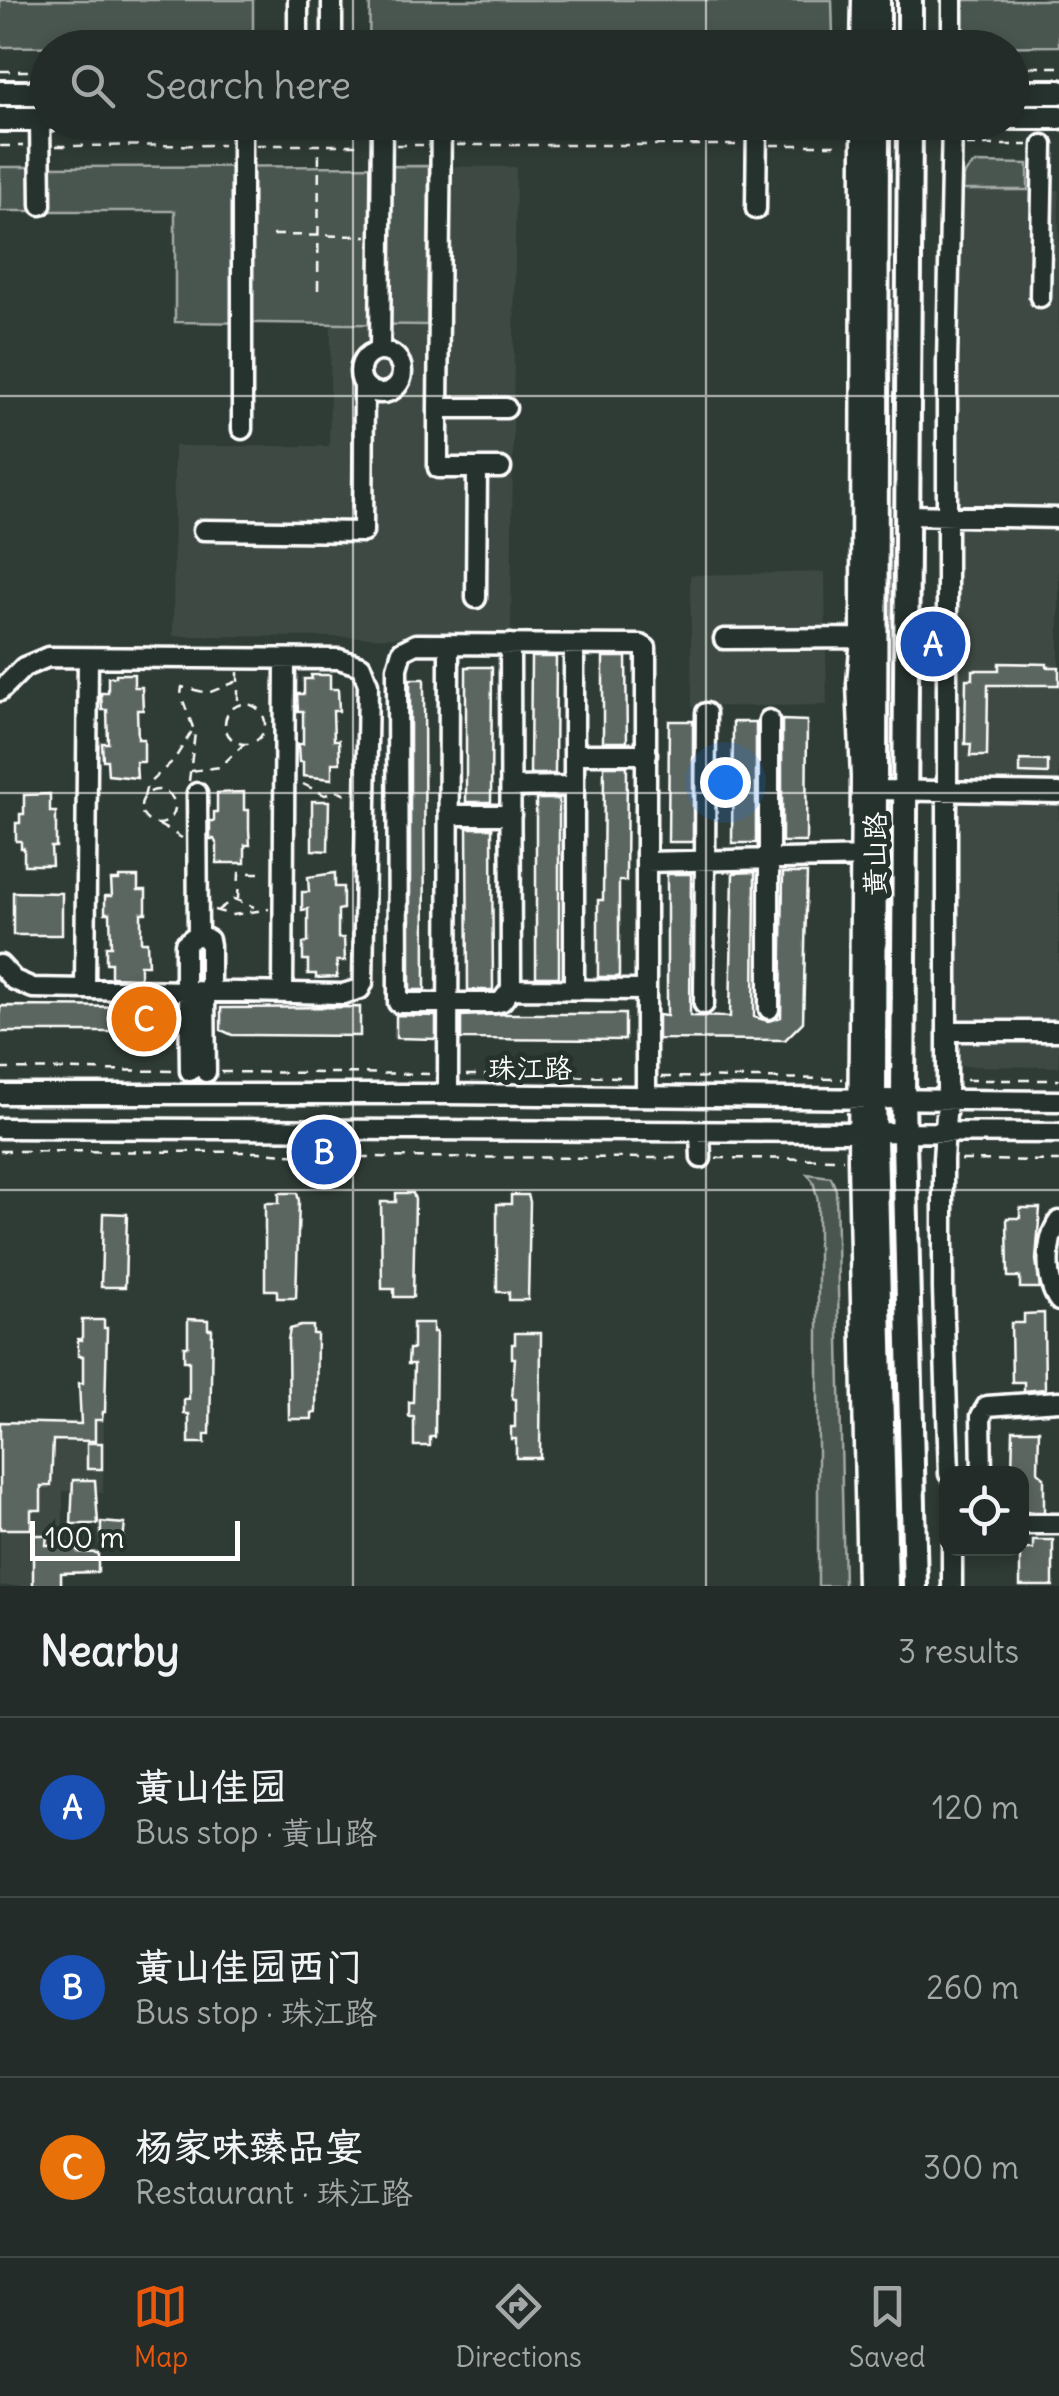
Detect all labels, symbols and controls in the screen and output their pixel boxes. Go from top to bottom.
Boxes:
search box [30,30,1029,140]
icon: search [65,58,120,113]
text: Search here [145,62,351,109]
pin: A [900,606,966,682]
your location [700,757,751,808]
street label: 黄山路 [857,812,893,896]
pin: C [112,982,176,1056]
street label: 珠江路 [488,1050,572,1086]
pin: B [292,1114,356,1190]
map controls [939,1466,1029,1556]
button: locate [939,1466,1029,1556]
scale bar [30,1516,240,1560]
text: 100 m [45,1520,124,1556]
text: Nearby [40,1625,179,1677]
text: 3 results [898,1631,1019,1672]
text: 黄山佳园 [135,1763,287,1810]
text: A [62,1787,83,1828]
text: 120 m [932,1787,1019,1828]
text: Bus stop · 黄山路 [135,1812,377,1853]
text: 黄山佳园西门 [135,1943,363,1990]
text: B [62,1967,83,2008]
text: 260 m [926,1967,1019,2008]
text: Bus stop · 珠江路 [135,1992,377,2033]
text: 杨家味臻品宴 [135,2123,363,2170]
text: C [62,2147,83,2188]
text: 300 m [923,2147,1019,2188]
text: Restaurant · 珠江路 [135,2172,412,2213]
tab: Map [133,2279,188,2375]
tab: Directions [455,2279,582,2375]
tab: Saved [849,2279,926,2375]

